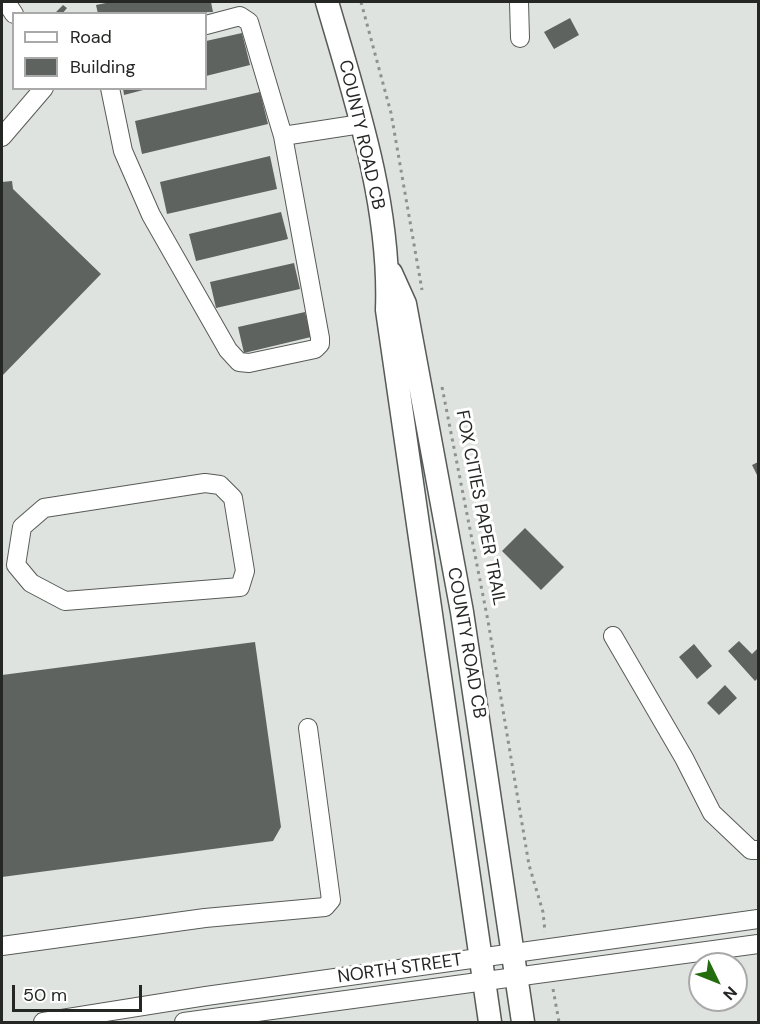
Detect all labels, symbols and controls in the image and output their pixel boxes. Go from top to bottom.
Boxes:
legend [12,12,207,90]
text: Road [70,25,112,49]
text: Building [70,55,135,79]
street label: COUNTY ROAD CB [333,58,389,212]
street label: FOX CITIES PAPER TRAIL [450,409,510,607]
street label: COUNTY ROAD CB [442,566,490,720]
street label: NORTH STREET [336,950,464,988]
north arrow [688,952,748,1012]
scale bar [15,973,146,1011]
text: N [718,982,742,1005]
text: 50 m [23,983,67,1007]

